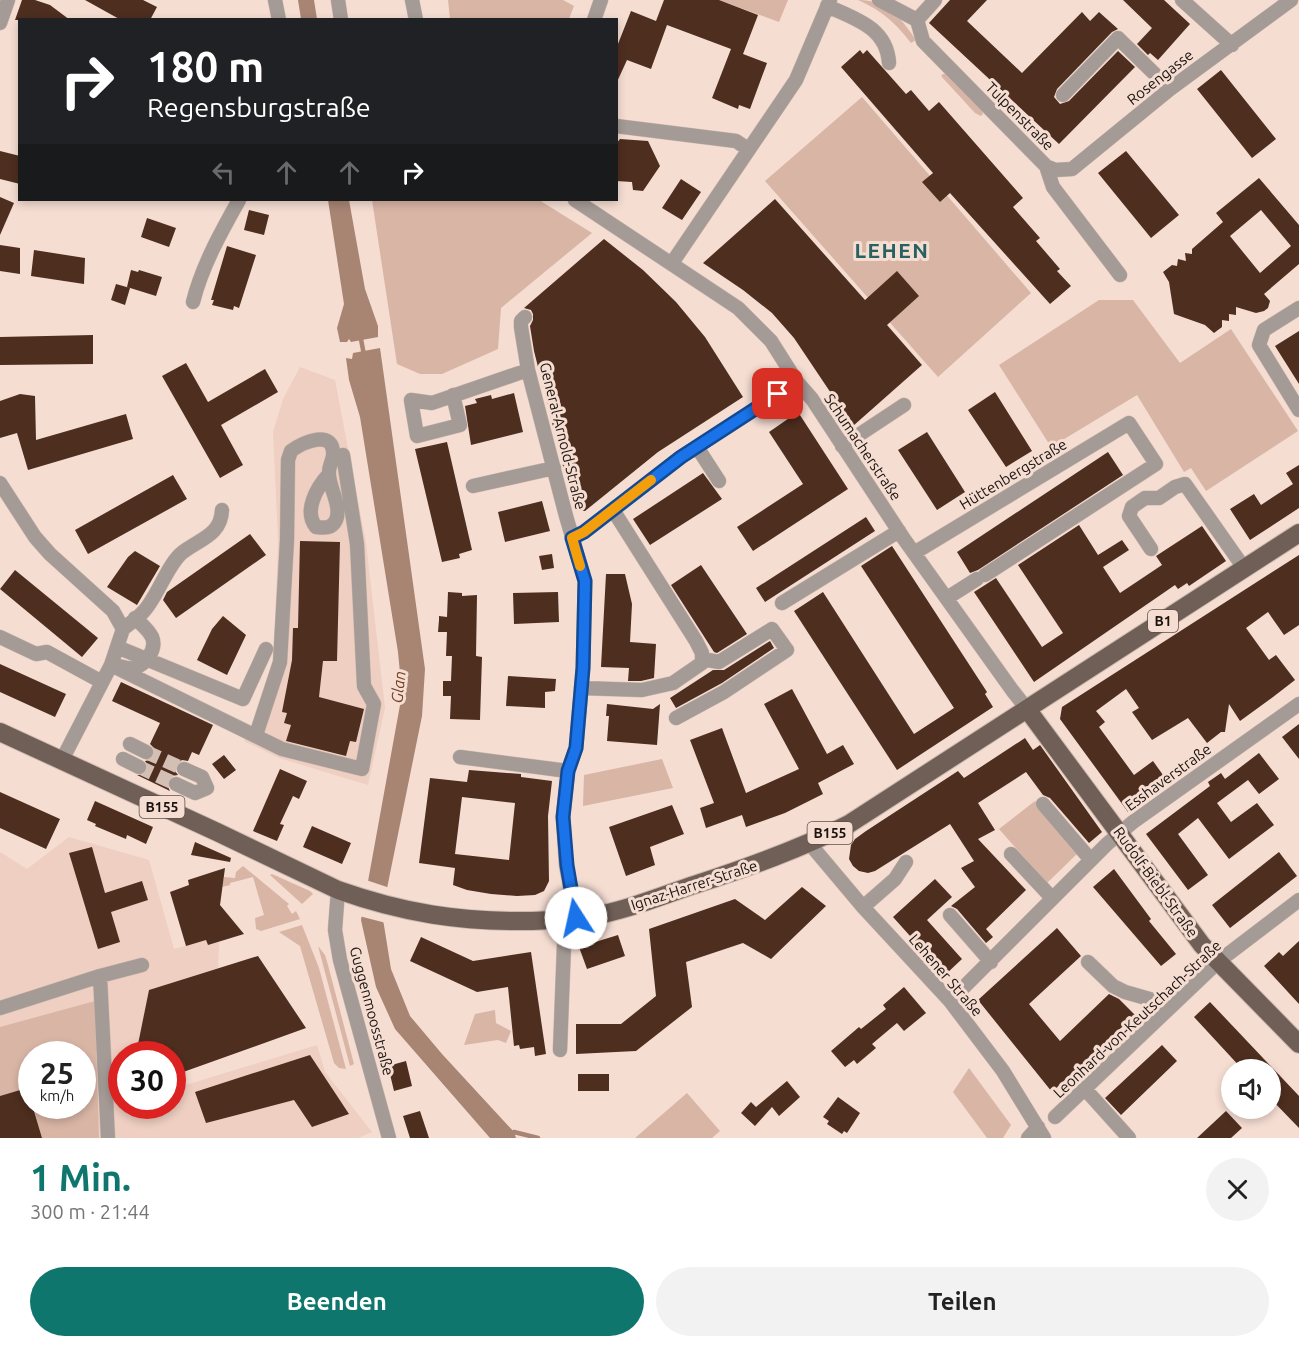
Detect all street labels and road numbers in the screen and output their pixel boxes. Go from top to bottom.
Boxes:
street label: Rosengasse [1124,46,1196,108]
street label: Tulpenstraße [982,78,1058,154]
street label: General-Arnold-Straße [536,361,590,511]
street label: Schumacherstraße [821,390,905,504]
street label: Hüttenbergstraße [956,435,1070,513]
road number: B1 [1148,610,1178,632]
street label: Esshaverstraße [1122,740,1214,814]
road number: B155 [140,796,184,818]
road number: B155 [808,822,852,844]
street label: Rudolf-Biebl-Straße [1110,824,1202,940]
street label: Ignaz-Harrer-Straße [629,857,759,913]
street label: Lehener Straße [906,930,986,1020]
street label: Leonhard-von-Keutschach-Straße [1050,937,1224,1101]
street label: Guggenmoosstraße [347,945,397,1077]

